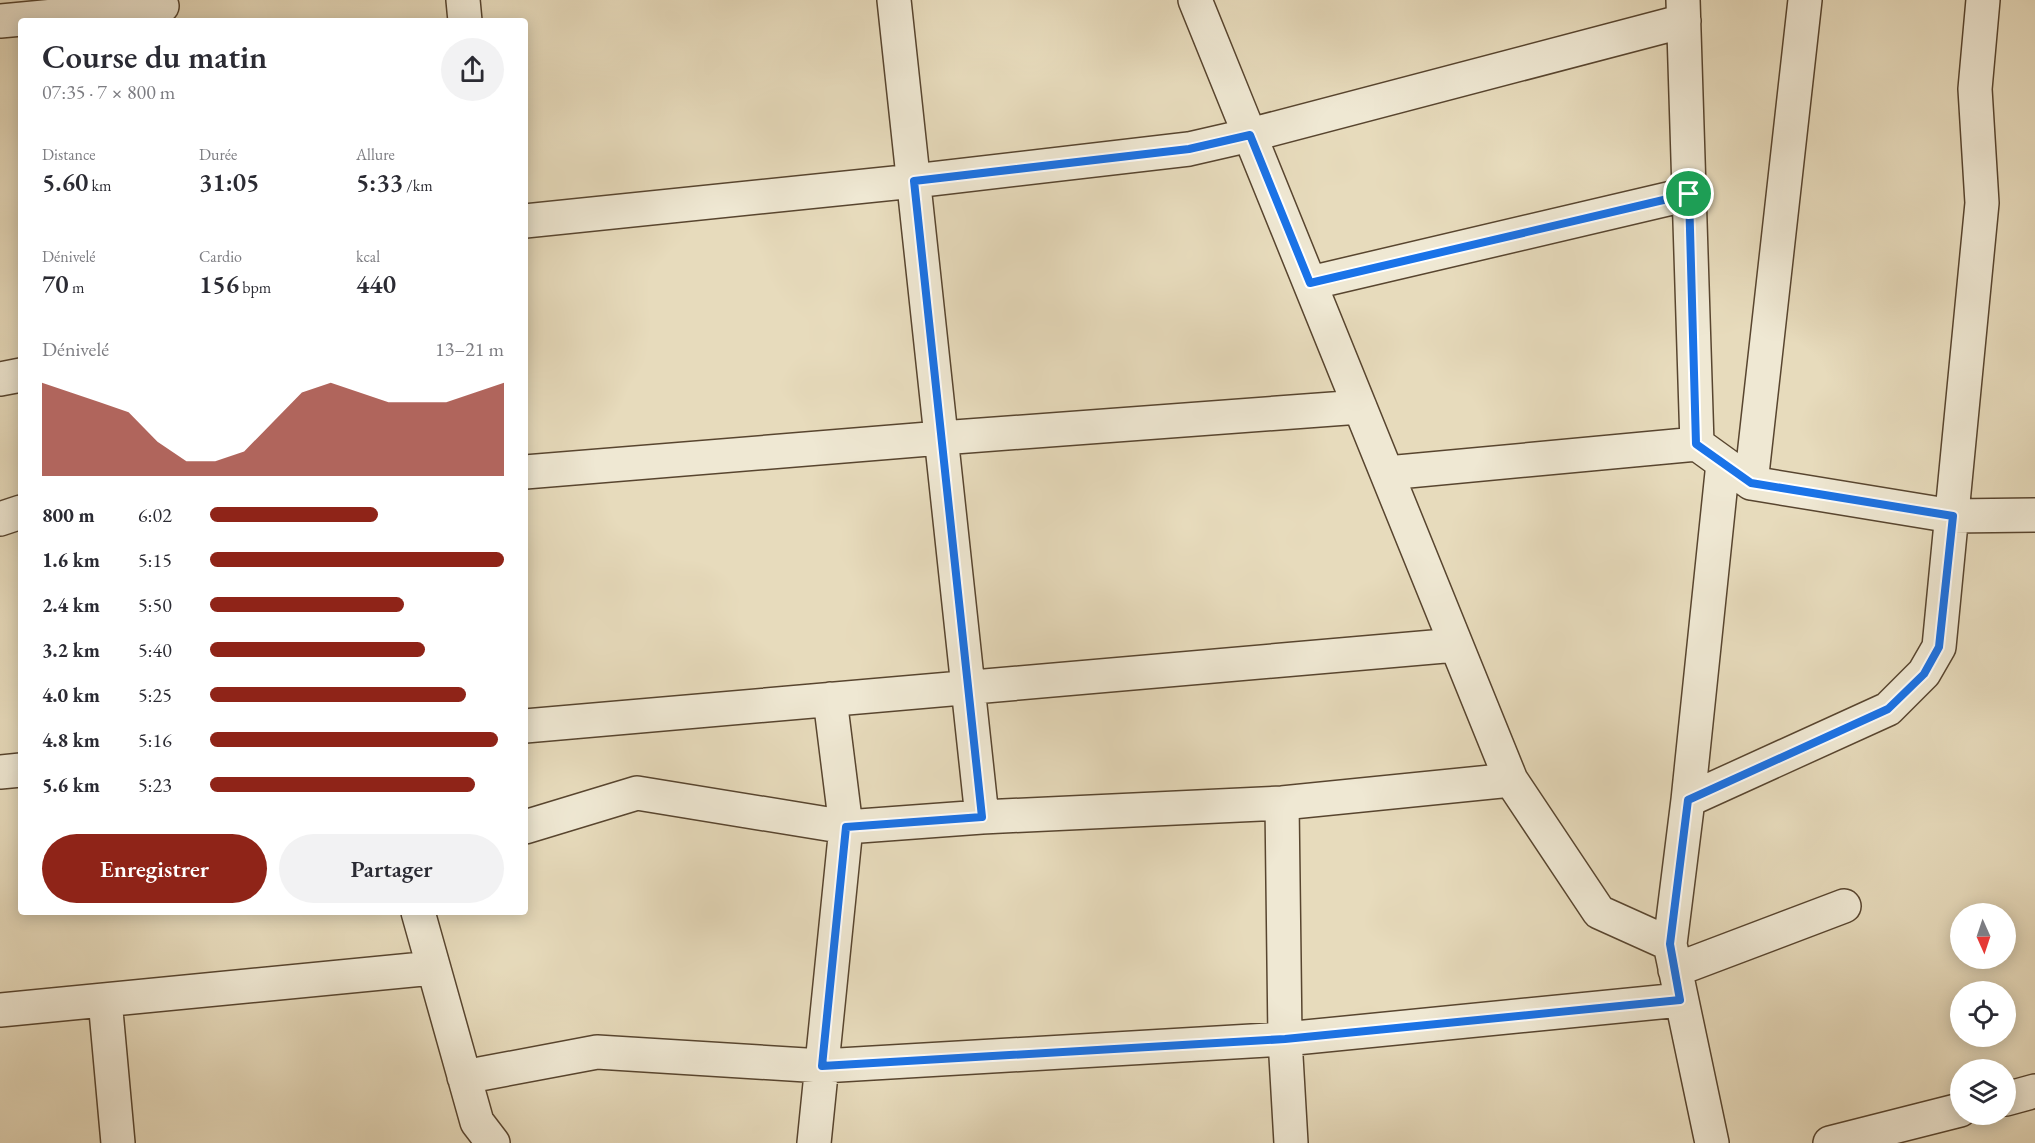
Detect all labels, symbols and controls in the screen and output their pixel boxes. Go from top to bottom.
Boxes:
text: Course du matin [42,35,267,78]
button: share [441,38,504,101]
text: 07:35 · 7 × 800 m [42,79,175,105]
text: Distance [42,144,95,165]
text: Durée [199,144,237,165]
text: Allure [356,144,395,165]
text: 5.60 [42,165,88,199]
text: 31:05 [199,165,259,199]
text: 5:33 [356,165,403,199]
pin [1663,168,1714,219]
text: km [88,175,111,196]
text: /km [403,175,433,196]
icon: arrive [1672,177,1705,210]
text: Dénivelé [42,246,96,267]
text: Cardio [199,246,242,267]
text: kcal [356,246,380,267]
text: 70 [42,267,69,301]
text: 156 [199,267,239,301]
text: 440 [356,267,396,301]
text: m [69,277,84,298]
text: bpm [239,277,271,298]
text: Dénivelé [42,336,109,362]
text: 13–21 m [435,336,504,362]
text: 800 m [42,502,95,528]
text: 6:02 [138,502,172,528]
text: 1.6 km [42,547,100,573]
text: 5:15 [138,547,172,573]
text: 2.4 km [42,592,100,618]
text: 5:50 [138,592,172,618]
text: 3.2 km [42,637,100,663]
text: 5:40 [138,637,172,663]
text: 4.0 km [42,682,100,708]
text: 5:25 [138,682,172,708]
text: 4.8 km [42,727,100,753]
text: 5:16 [138,727,172,753]
text: 5.6 km [42,772,100,798]
text: 5:23 [138,772,172,798]
button: Enregistrer [42,834,267,903]
button: Partager [279,834,504,903]
north arrow [1950,903,2016,969]
map controls [1950,903,2016,1125]
button: locate [1950,981,2016,1047]
button: layers [1950,1059,2016,1125]

